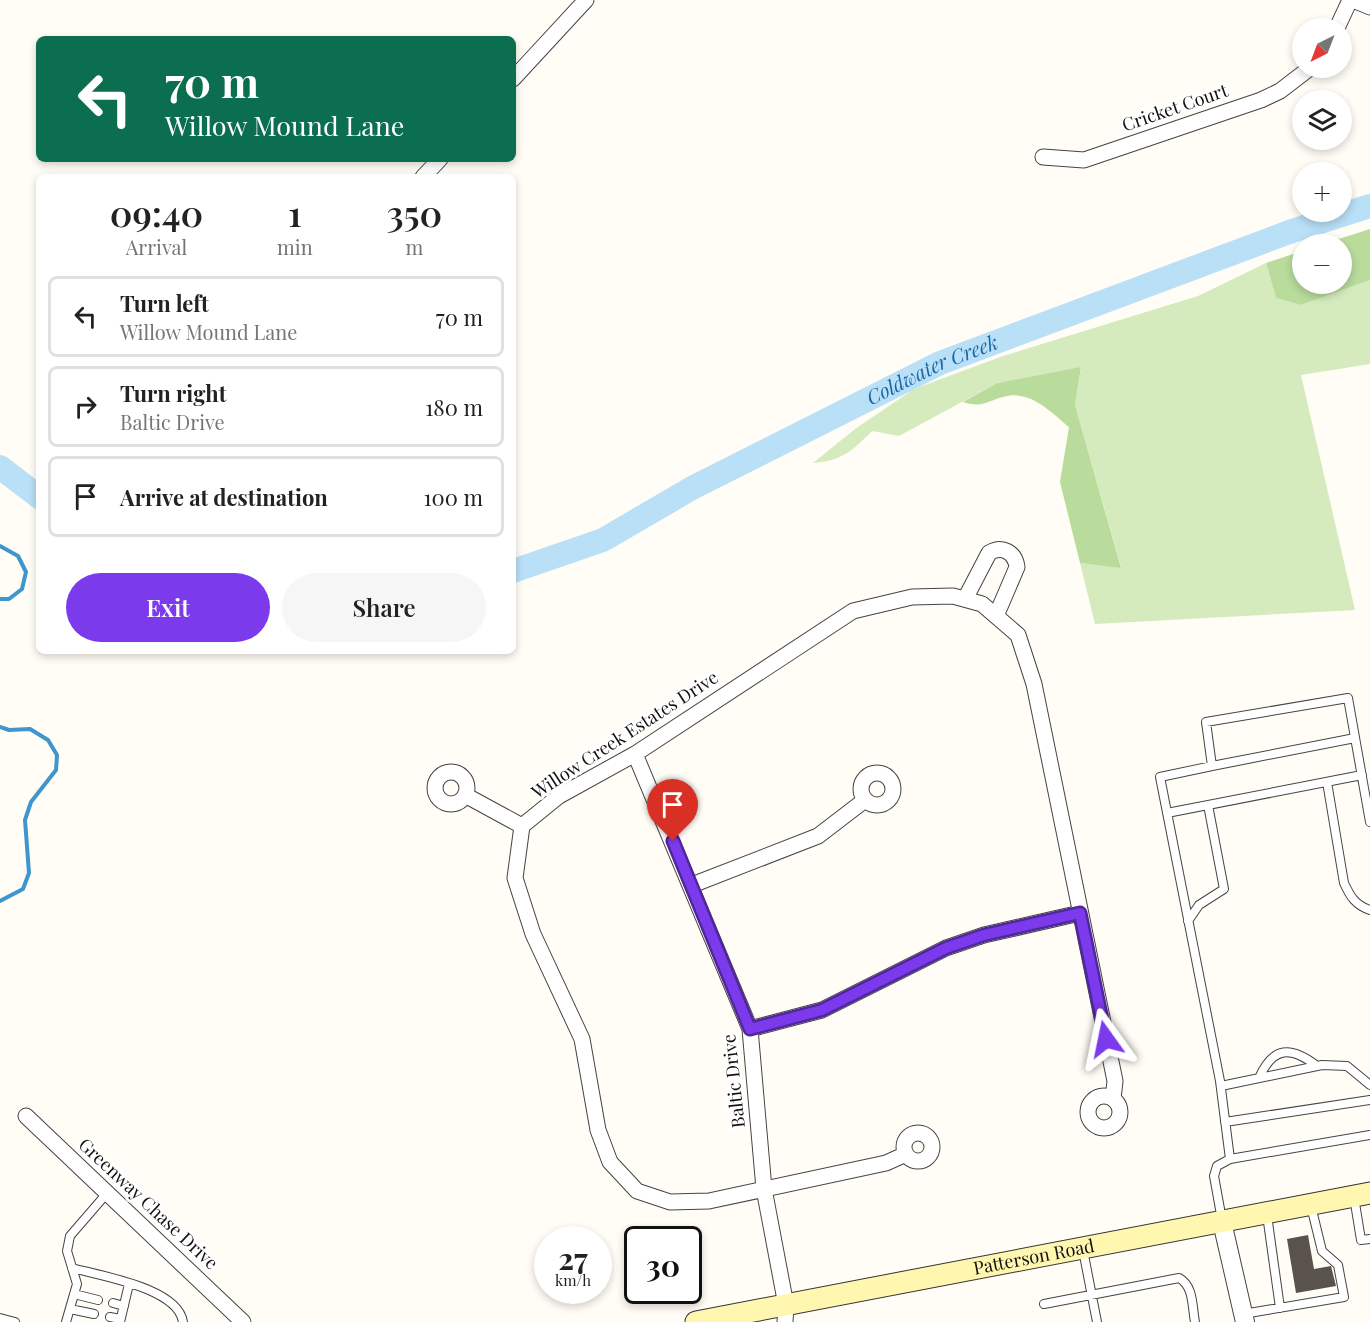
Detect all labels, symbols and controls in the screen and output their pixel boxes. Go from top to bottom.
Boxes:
north arrow [1292,18,1352,78]
map controls [1292,18,1352,294]
text: 70 m [165,53,259,109]
icon: left [66,60,144,138]
street label: Cricket Court [1118,78,1231,136]
button: layers [1292,90,1352,150]
text: Willow Mound Lane [165,107,404,143]
button: + [1292,162,1352,222]
text: 09:40 [110,188,203,236]
text: 1 [288,188,302,236]
text: 350 [386,188,442,236]
text: Arrival [126,233,187,260]
text: min [277,233,313,260]
text: m [405,233,423,260]
button: − [1292,234,1352,294]
text: Turn left [120,288,209,318]
icon: left [69,300,102,333]
text: 70 m [436,302,483,332]
text: Willow Mound Lane [120,318,297,345]
water label: Coldwater Creek [861,328,1001,410]
text: Turn right [120,378,226,408]
icon: right [69,390,102,423]
text: 180 m [425,392,483,422]
text: Baltic Drive [120,408,225,435]
icon: arrive [69,480,102,513]
text: Arrive at destination [120,482,328,512]
text: 100 m [423,482,483,512]
button: Exit [66,573,270,642]
button: Share [282,573,486,642]
street label: Willow Creek Estates Drive [526,665,722,804]
pin [647,779,698,841]
icon: arrive [656,788,689,821]
position arrow [1074,1007,1138,1071]
street label: Baltic Drive [716,1033,750,1129]
street label: Greenway Chase Drive [74,1132,224,1274]
speed limit sign: 30 [624,1226,702,1304]
street label: Patterson Road [971,1233,1097,1280]
text: 27 [558,1238,588,1278]
text: km/h [555,1270,591,1290]

